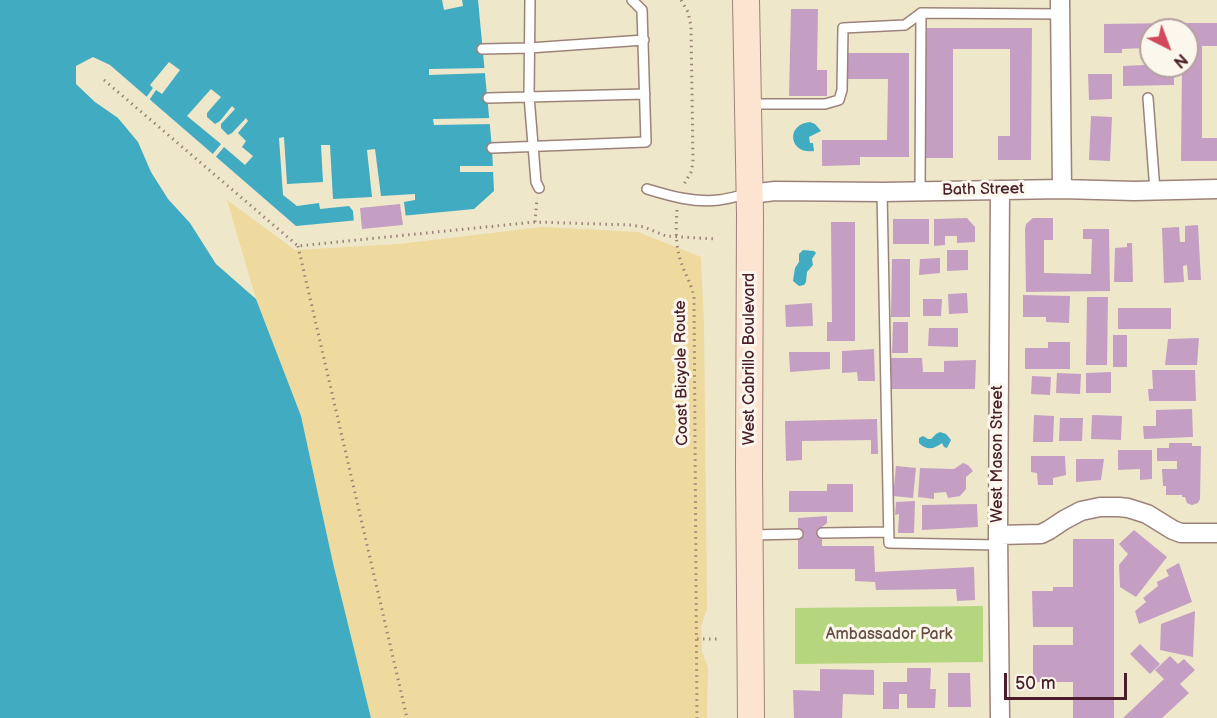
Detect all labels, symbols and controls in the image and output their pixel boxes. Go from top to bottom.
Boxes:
north arrow [1139,18,1199,78]
text: N [1169,49,1191,71]
street label: Bath Street [942,180,1024,200]
street label: West Cabrillo Boulevard [740,273,760,445]
street label: Coast Bicycle Route [671,300,693,446]
street label: West Mason Street [988,385,1008,523]
park label: Ambassador Park [826,625,952,645]
scale bar [1007,661,1130,699]
text: 50 m [1015,673,1056,694]

